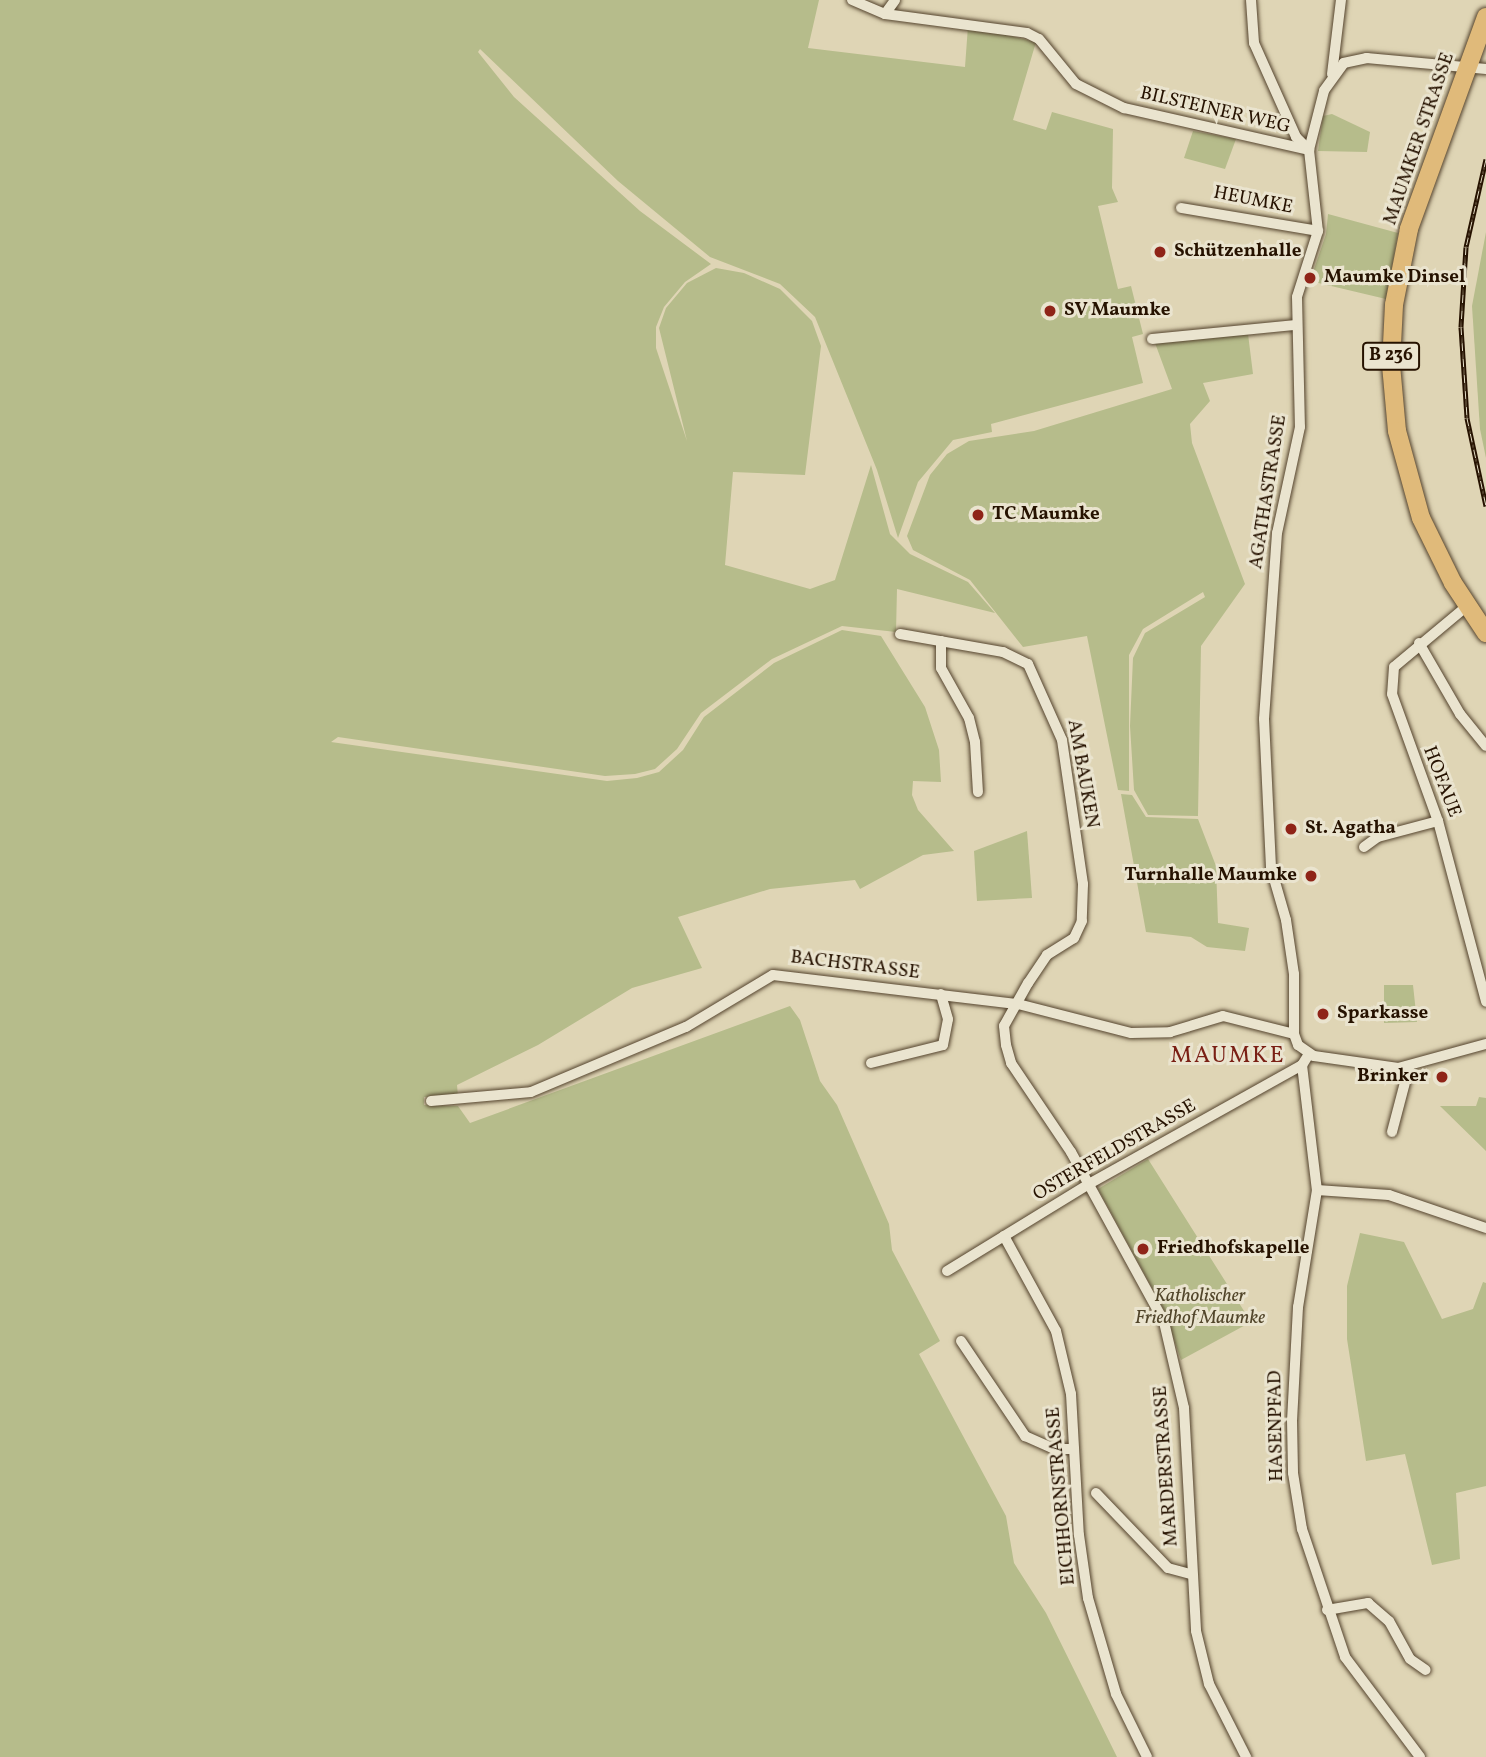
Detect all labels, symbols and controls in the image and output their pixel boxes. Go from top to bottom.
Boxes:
street label: MAUMKER STRASSE [1380,50,1460,228]
street label: BILSTEINER WEG [1137,83,1293,139]
street label: HEUMKE [1211,182,1295,220]
place label: Schützenhalle [1174,241,1301,263]
marker: Schützenhalle [1152,244,1168,260]
place label: Maumke Dinsel [1324,267,1465,289]
marker: Maumke Dinsel [1302,270,1318,286]
place label: SV Maumke [1064,300,1171,322]
marker: SV Maumke [1042,303,1058,319]
road number: B 236 [1361,342,1421,370]
street label: AGATHASTRASSE [1246,413,1292,571]
place label: TC Maumke [992,504,1100,526]
marker: TC Maumke [970,507,986,523]
street label: AM BAUKEN [1061,718,1103,830]
street label: HOFAUE [1417,743,1465,821]
place label: St. Agatha [1305,818,1396,840]
marker: St. Agatha [1283,821,1299,837]
place label: Turnhalle Maumke [1124,865,1297,887]
marker: Turnhalle Maumke [1303,868,1319,884]
street label: BACHSTRASSE [789,947,921,985]
place label: Sparkasse [1337,1003,1428,1025]
marker: Sparkasse [1315,1006,1331,1022]
district label: MAUMKE [1171,1042,1285,1070]
place label: Brinker [1357,1066,1428,1088]
marker: Brinker [1434,1069,1450,1085]
street label: OSTERFELDSTRASSE [1029,1095,1201,1207]
place label: Friedhofskapelle [1157,1238,1310,1260]
marker: Friedhofskapelle [1135,1241,1151,1257]
park label: Katholischer Friedhof Maumke [1135,1286,1265,1330]
street label: HASENPFAD [1265,1370,1289,1482]
street label: MARDERSTRASSE [1150,1385,1184,1547]
street label: EICHHORNSTRASSE [1043,1406,1081,1586]

